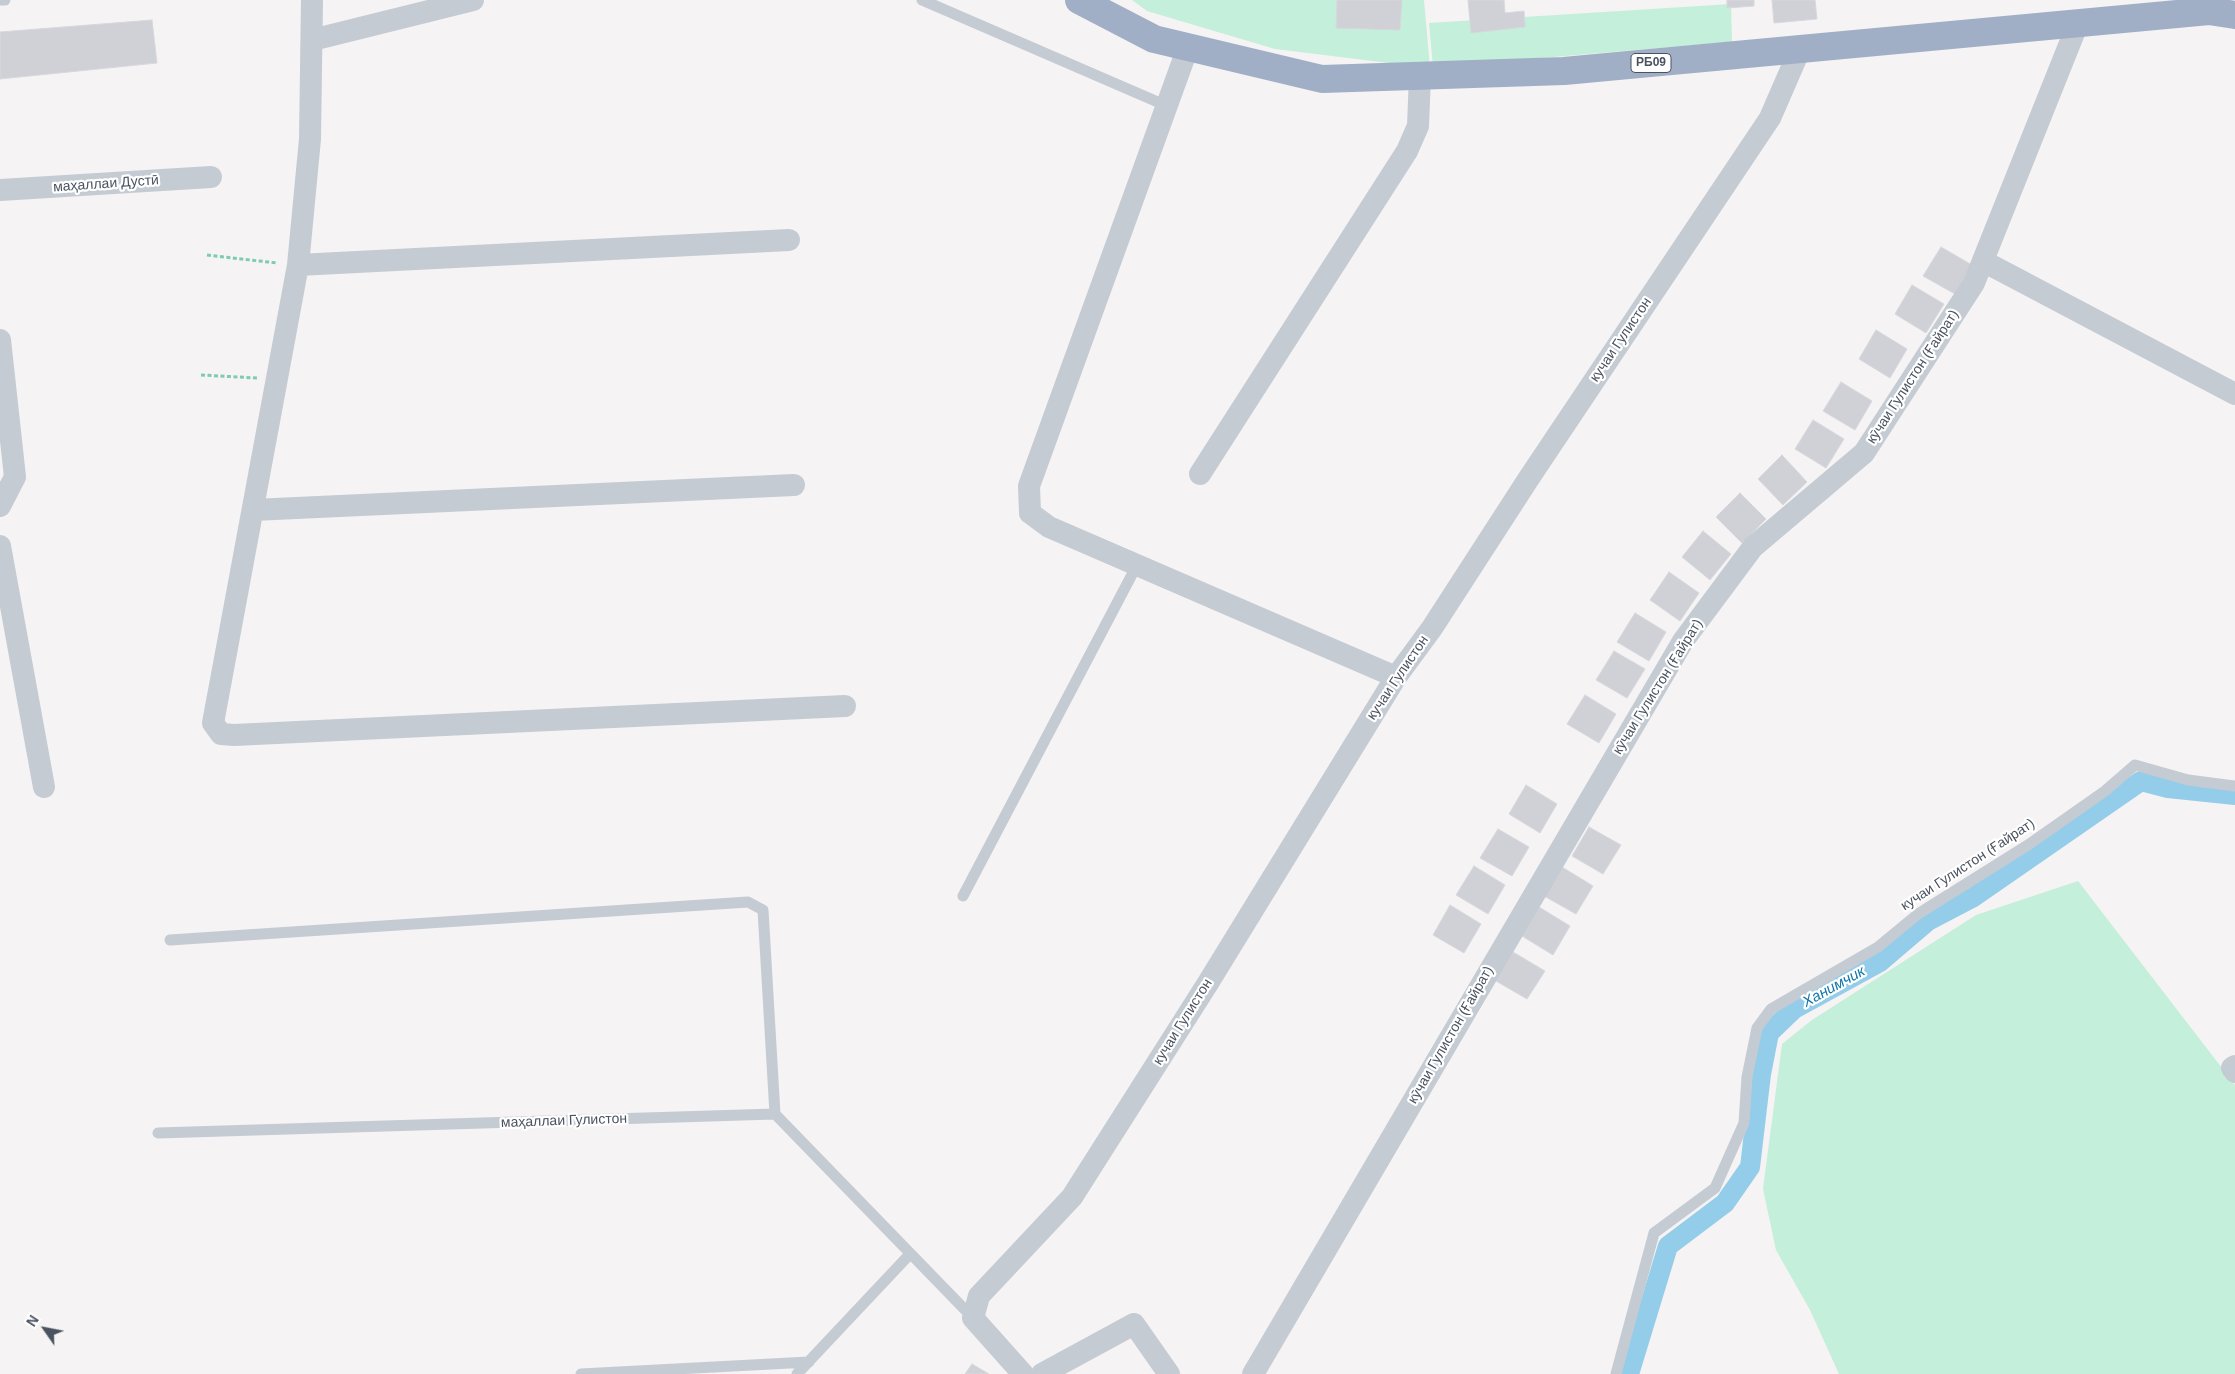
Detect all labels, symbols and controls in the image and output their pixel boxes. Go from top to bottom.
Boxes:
road number: РБ09 [1631,54,1671,72]
street label: маҳаллаи Дустӣ [53,172,159,196]
street label: кучаи Гулистон [1587,295,1655,385]
street label: кӯчаи Гулистон (Ғайрат) [1863,307,1963,447]
street label: кӯчаи Гулистон (Ғайрат) [1610,616,1706,758]
street label: кучаи Гулистон [1364,633,1432,723]
street label: кучаи Гулистон (Ғайрат) [1898,815,2038,915]
street label: кӯчаи Гулистон (Ғайрат) [1405,963,1497,1107]
water label: Ханимчик [1800,963,1868,1011]
street label: кучаи Гулистон [1150,976,1216,1068]
street label: маҳаллаи Гулистон [501,1110,627,1132]
north arrow [20,1304,70,1354]
text: N [23,1312,42,1329]

